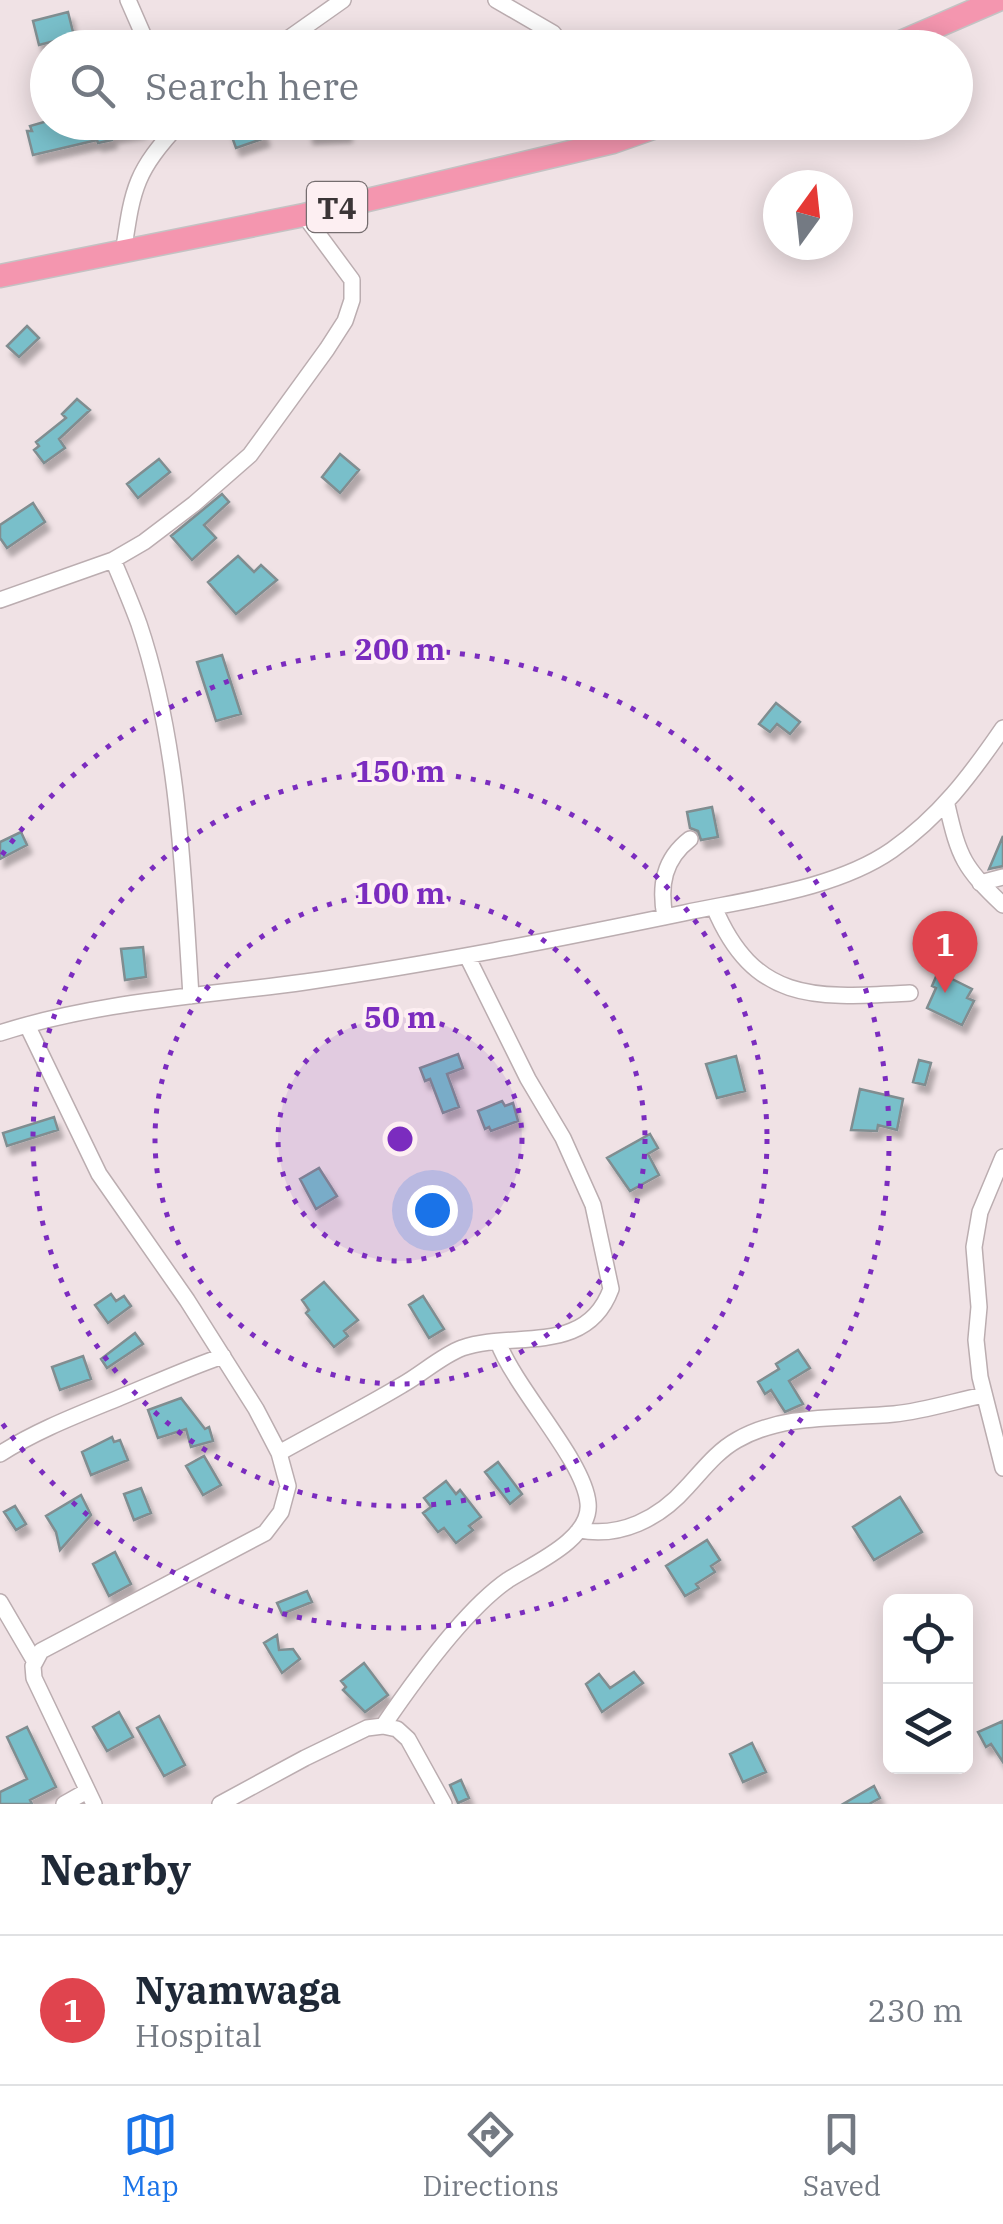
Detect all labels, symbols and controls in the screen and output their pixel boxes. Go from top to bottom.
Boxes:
search box [30,30,973,140]
icon: search [65,58,120,113]
text: Search here [145,61,359,110]
north arrow [763,170,853,260]
road number: T4 [307,182,367,232]
text: 200 m [355,629,445,668]
text: 150 m [355,751,445,790]
text: 100 m [355,873,445,912]
pin: 1 [912,910,978,993]
text: 50 m [364,997,436,1036]
centre of rings [382,1121,418,1157]
your location [407,1185,458,1236]
map controls [883,1594,973,1774]
button: locate [883,1594,973,1684]
button: layers [883,1684,973,1774]
text: Nearby [40,1842,191,1897]
text: Nyamwaga [135,1965,342,2014]
text: 1 [63,1989,82,2031]
text: 230 m [867,1989,963,2031]
text: Hospital [135,2014,262,2056]
tab: Map [122,2107,179,2204]
tab: Directions [422,2107,559,2204]
tab: Saved [803,2107,881,2204]

